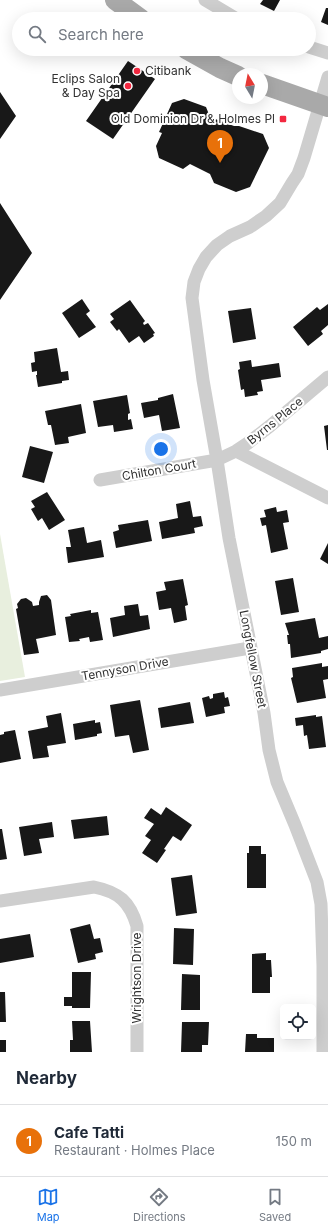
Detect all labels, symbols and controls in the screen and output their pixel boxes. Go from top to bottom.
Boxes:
search box [12,12,316,56]
icon: search [26,23,48,45]
text: Search here [58,25,144,44]
place label: Citibank [145,63,192,78]
marker: Citibank [132,66,142,76]
north arrow [232,68,268,104]
place label: Eclips Salon & Day Spa [51,71,120,100]
marker: Eclips Salon & Day Spa [123,81,133,91]
place label: Old Dominion Dr & Holmes Pl [111,111,275,126]
marker: Old Dominion Dr & Holmes Pl [278,114,288,124]
pin: 1 [207,130,233,163]
street label: Byrns Place [244,394,306,448]
your location [151,439,171,459]
street label: Chilton Court [121,456,197,483]
street label: Longfellow Street [237,609,270,709]
street label: Tennyson Drive [80,653,170,684]
street label: Wrightson Drive [129,932,144,1024]
map controls [280,1004,316,1040]
button: locate [280,1004,316,1040]
text: Nearby [16,1068,77,1088]
text: Cafe Tatti [54,1123,124,1142]
text: 1 [26,1133,32,1149]
text: 150 m [276,1133,312,1149]
text: Restaurant · Holmes Place [54,1142,215,1158]
tab: Map [37,1186,60,1224]
tab: Directions [133,1186,186,1224]
tab: Saved [259,1186,291,1224]

